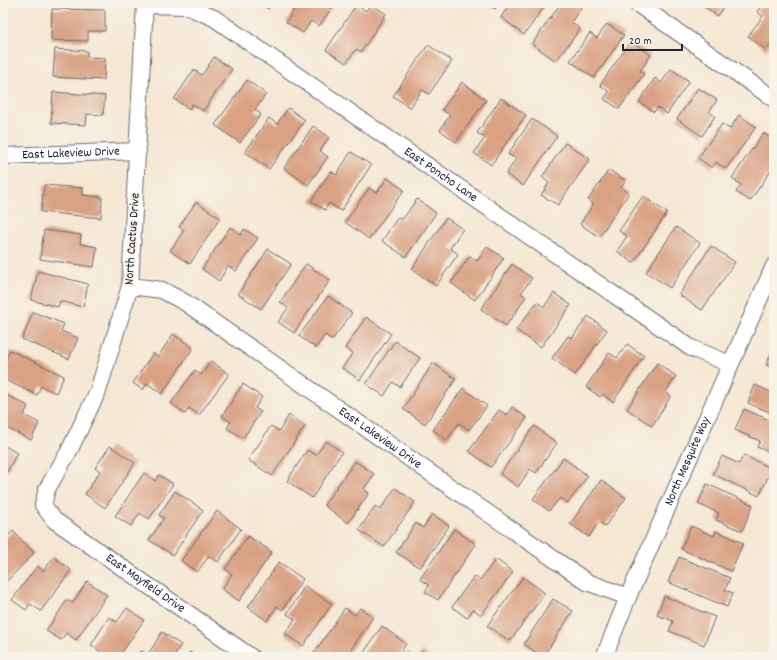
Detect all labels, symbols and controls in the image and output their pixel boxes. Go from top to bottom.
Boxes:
scale bar [623,26,682,52]
text: 20 m [629,33,652,50]
street label: East Lakeview Drive [22,142,120,165]
street label: East Poncho Lane [400,142,482,207]
street label: North Cactus Drive [120,192,146,286]
street label: East Lakeview Drive [335,402,426,474]
street label: North Mesquite Way [660,413,716,509]
street label: East Mayfield Drive [102,549,189,618]

